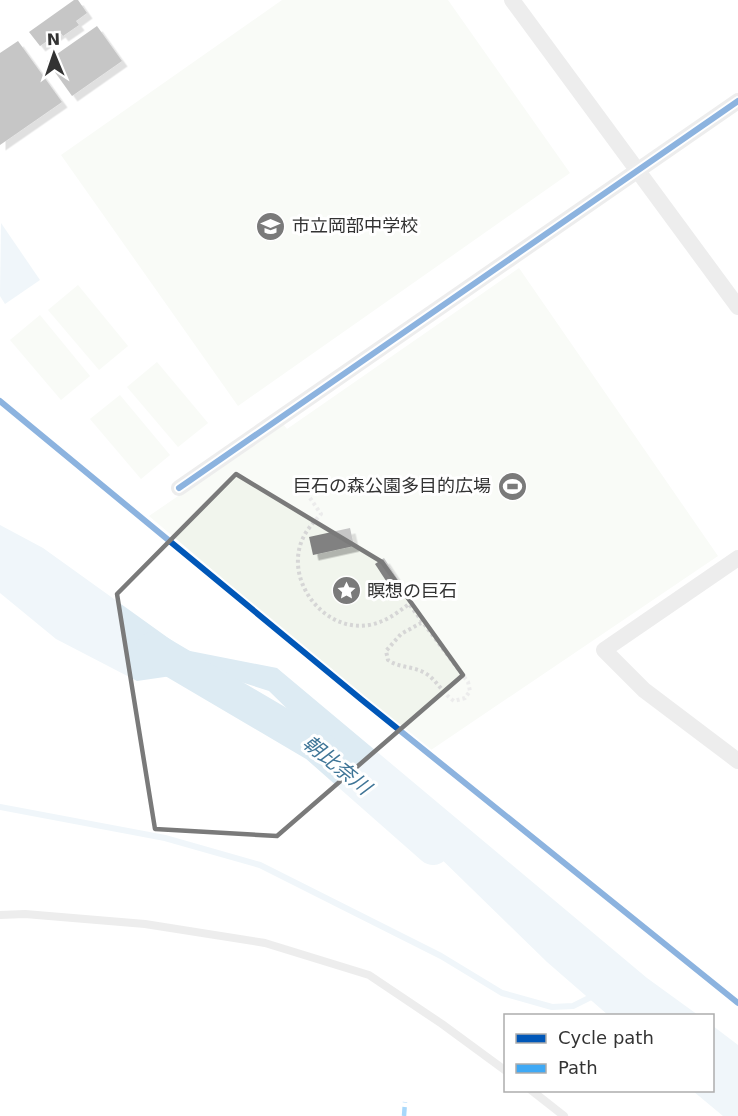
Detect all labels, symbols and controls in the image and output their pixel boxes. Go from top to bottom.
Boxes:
north arrow [24,24,84,84]
text: N [46,30,61,49]
school or university icon: 市立岡部中学校 [255,210,287,242]
place label: 市立岡部中学校 [292,215,418,236]
sports icon: 巨石の森公園多目的広場 [496,470,528,502]
place label: 巨石の森公園多目的広場 [293,475,491,496]
place icon: 瞑想の巨石 [330,575,362,607]
place label: 瞑想の巨石 [367,580,457,601]
water label: 朝比奈川 [298,731,377,801]
legend [504,1014,714,1092]
text: Cycle path [558,1027,654,1048]
text: Path [558,1057,598,1078]

